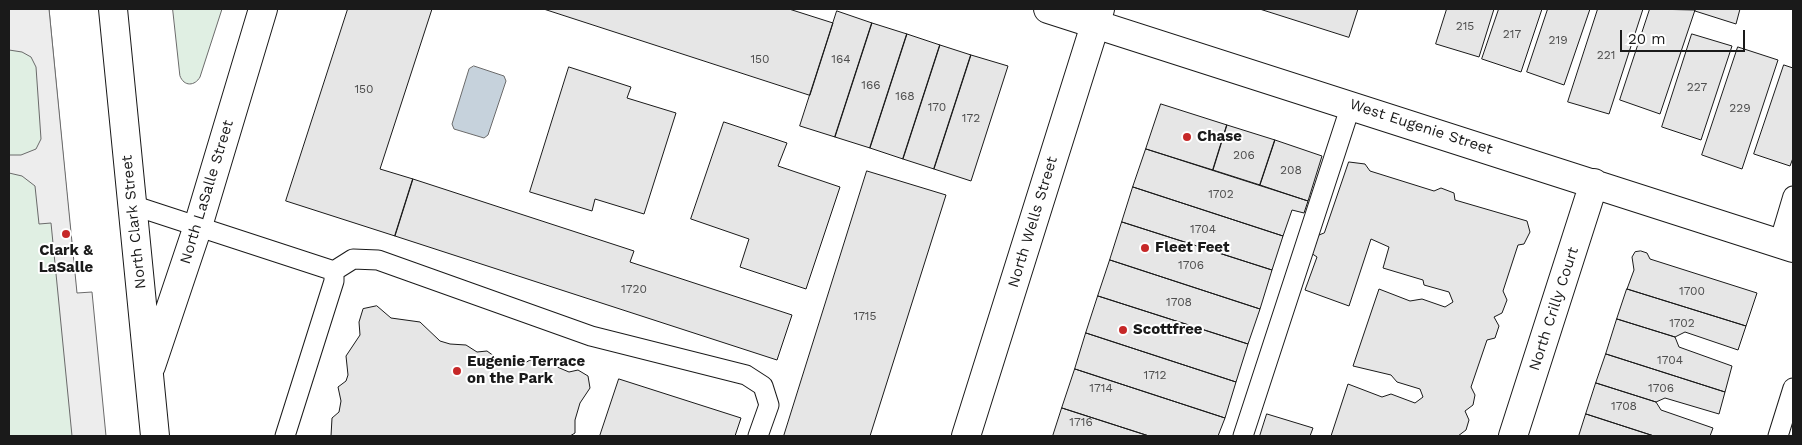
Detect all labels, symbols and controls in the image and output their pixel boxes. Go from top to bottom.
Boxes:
house number: 215 [1456,19,1474,33]
scale bar [1622,20,1747,52]
house number: 217 [1503,27,1521,41]
text: 20 m [1628,30,1666,48]
house number: 219 [1548,33,1568,47]
house number: 221 [1597,48,1615,62]
house number: 150 [750,52,770,66]
house number: 164 [831,52,851,66]
house number: 166 [861,78,881,92]
house number: 227 [1687,80,1707,94]
house number: 150 [354,82,374,96]
house number: 168 [895,89,915,103]
street label: West Eugenie Street [1347,95,1495,159]
house number: 170 [928,100,946,114]
house number: 229 [1729,101,1751,115]
house number: 172 [962,111,980,125]
street label: North LaSalle Street [177,118,237,266]
place label: Chase [1197,128,1242,146]
marker: Chase [1181,131,1193,143]
house number: 206 [1233,148,1255,162]
street label: North Clark Street [118,154,150,290]
street label: North Wells Street [1004,154,1062,290]
house number: 208 [1280,163,1302,177]
house number: 1702 [1208,187,1234,201]
house number: 1704 [1190,222,1216,236]
marker: Clark & LaSalle [60,228,72,240]
place label: Fleet Feet [1155,239,1229,257]
place label: Clark & LaSalle [39,242,93,277]
marker: Fleet Feet [1139,242,1151,254]
street label: North Crilly Court [1526,245,1582,373]
house number: 1706 [1178,258,1204,272]
house number: 1720 [621,282,647,296]
house number: 1700 [1679,284,1705,298]
house number: 1708 [1166,295,1192,309]
house number: 1715 [853,309,877,323]
house number: 1702 [1669,316,1695,330]
place label: Scottfree [1133,321,1202,339]
marker: Scottfree [1117,324,1129,336]
place label: Eugenie Terrace on the Park [467,353,585,388]
house number: 1704 [1657,353,1683,367]
marker: Eugenie Terrace on the Park [451,365,463,377]
house number: 1712 [1143,368,1167,382]
house number: 1714 [1089,381,1113,395]
house number: 1706 [1648,381,1674,395]
house number: 1708 [1611,399,1637,413]
house number: 1716 [1069,415,1093,429]

